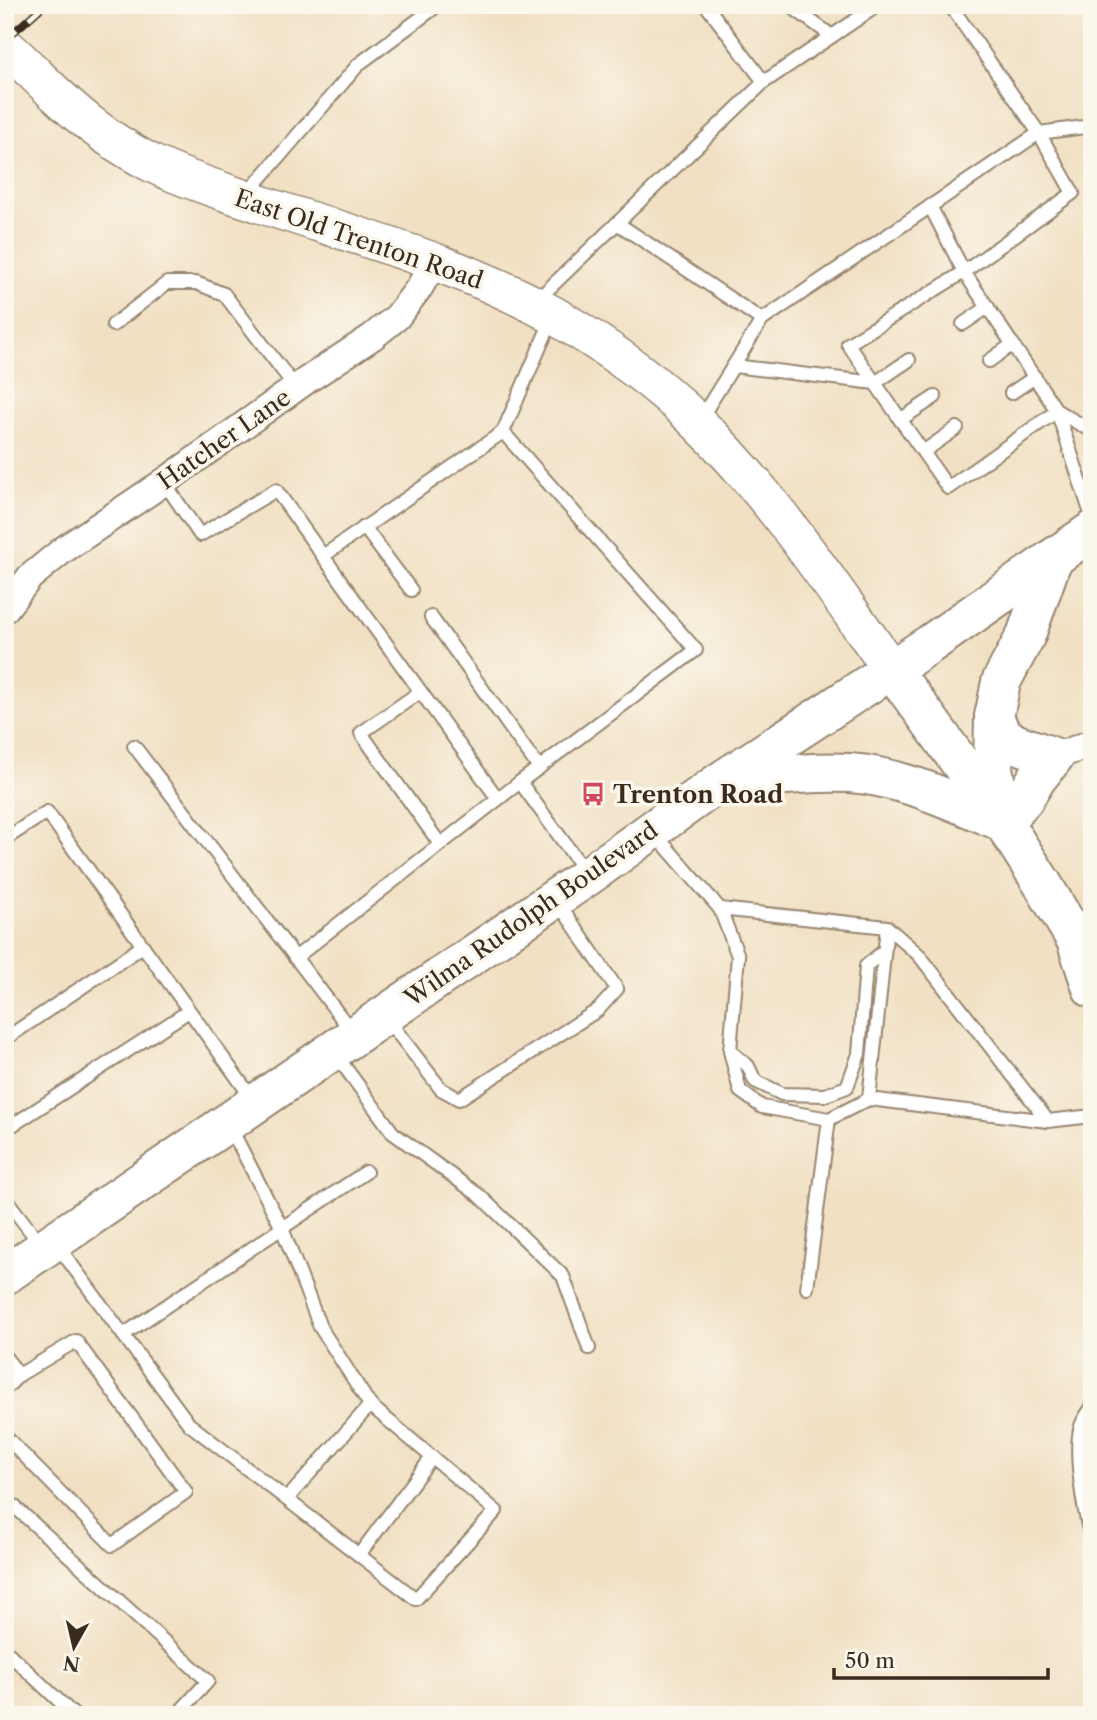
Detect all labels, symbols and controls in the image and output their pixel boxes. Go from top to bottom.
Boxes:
street label: East Old Trenton Road [231,183,487,295]
street label: Hatcher Lane [152,383,296,495]
bus stop icon: Trenton Road [579,780,607,808]
place label: Trenton Road [613,780,783,809]
street label: Wilma Rudolph Boulevard [398,815,664,1013]
north arrow [38,1612,108,1682]
scale bar [834,1636,1048,1680]
text: 50 m [845,1648,895,1673]
text: N [62,1651,81,1676]

